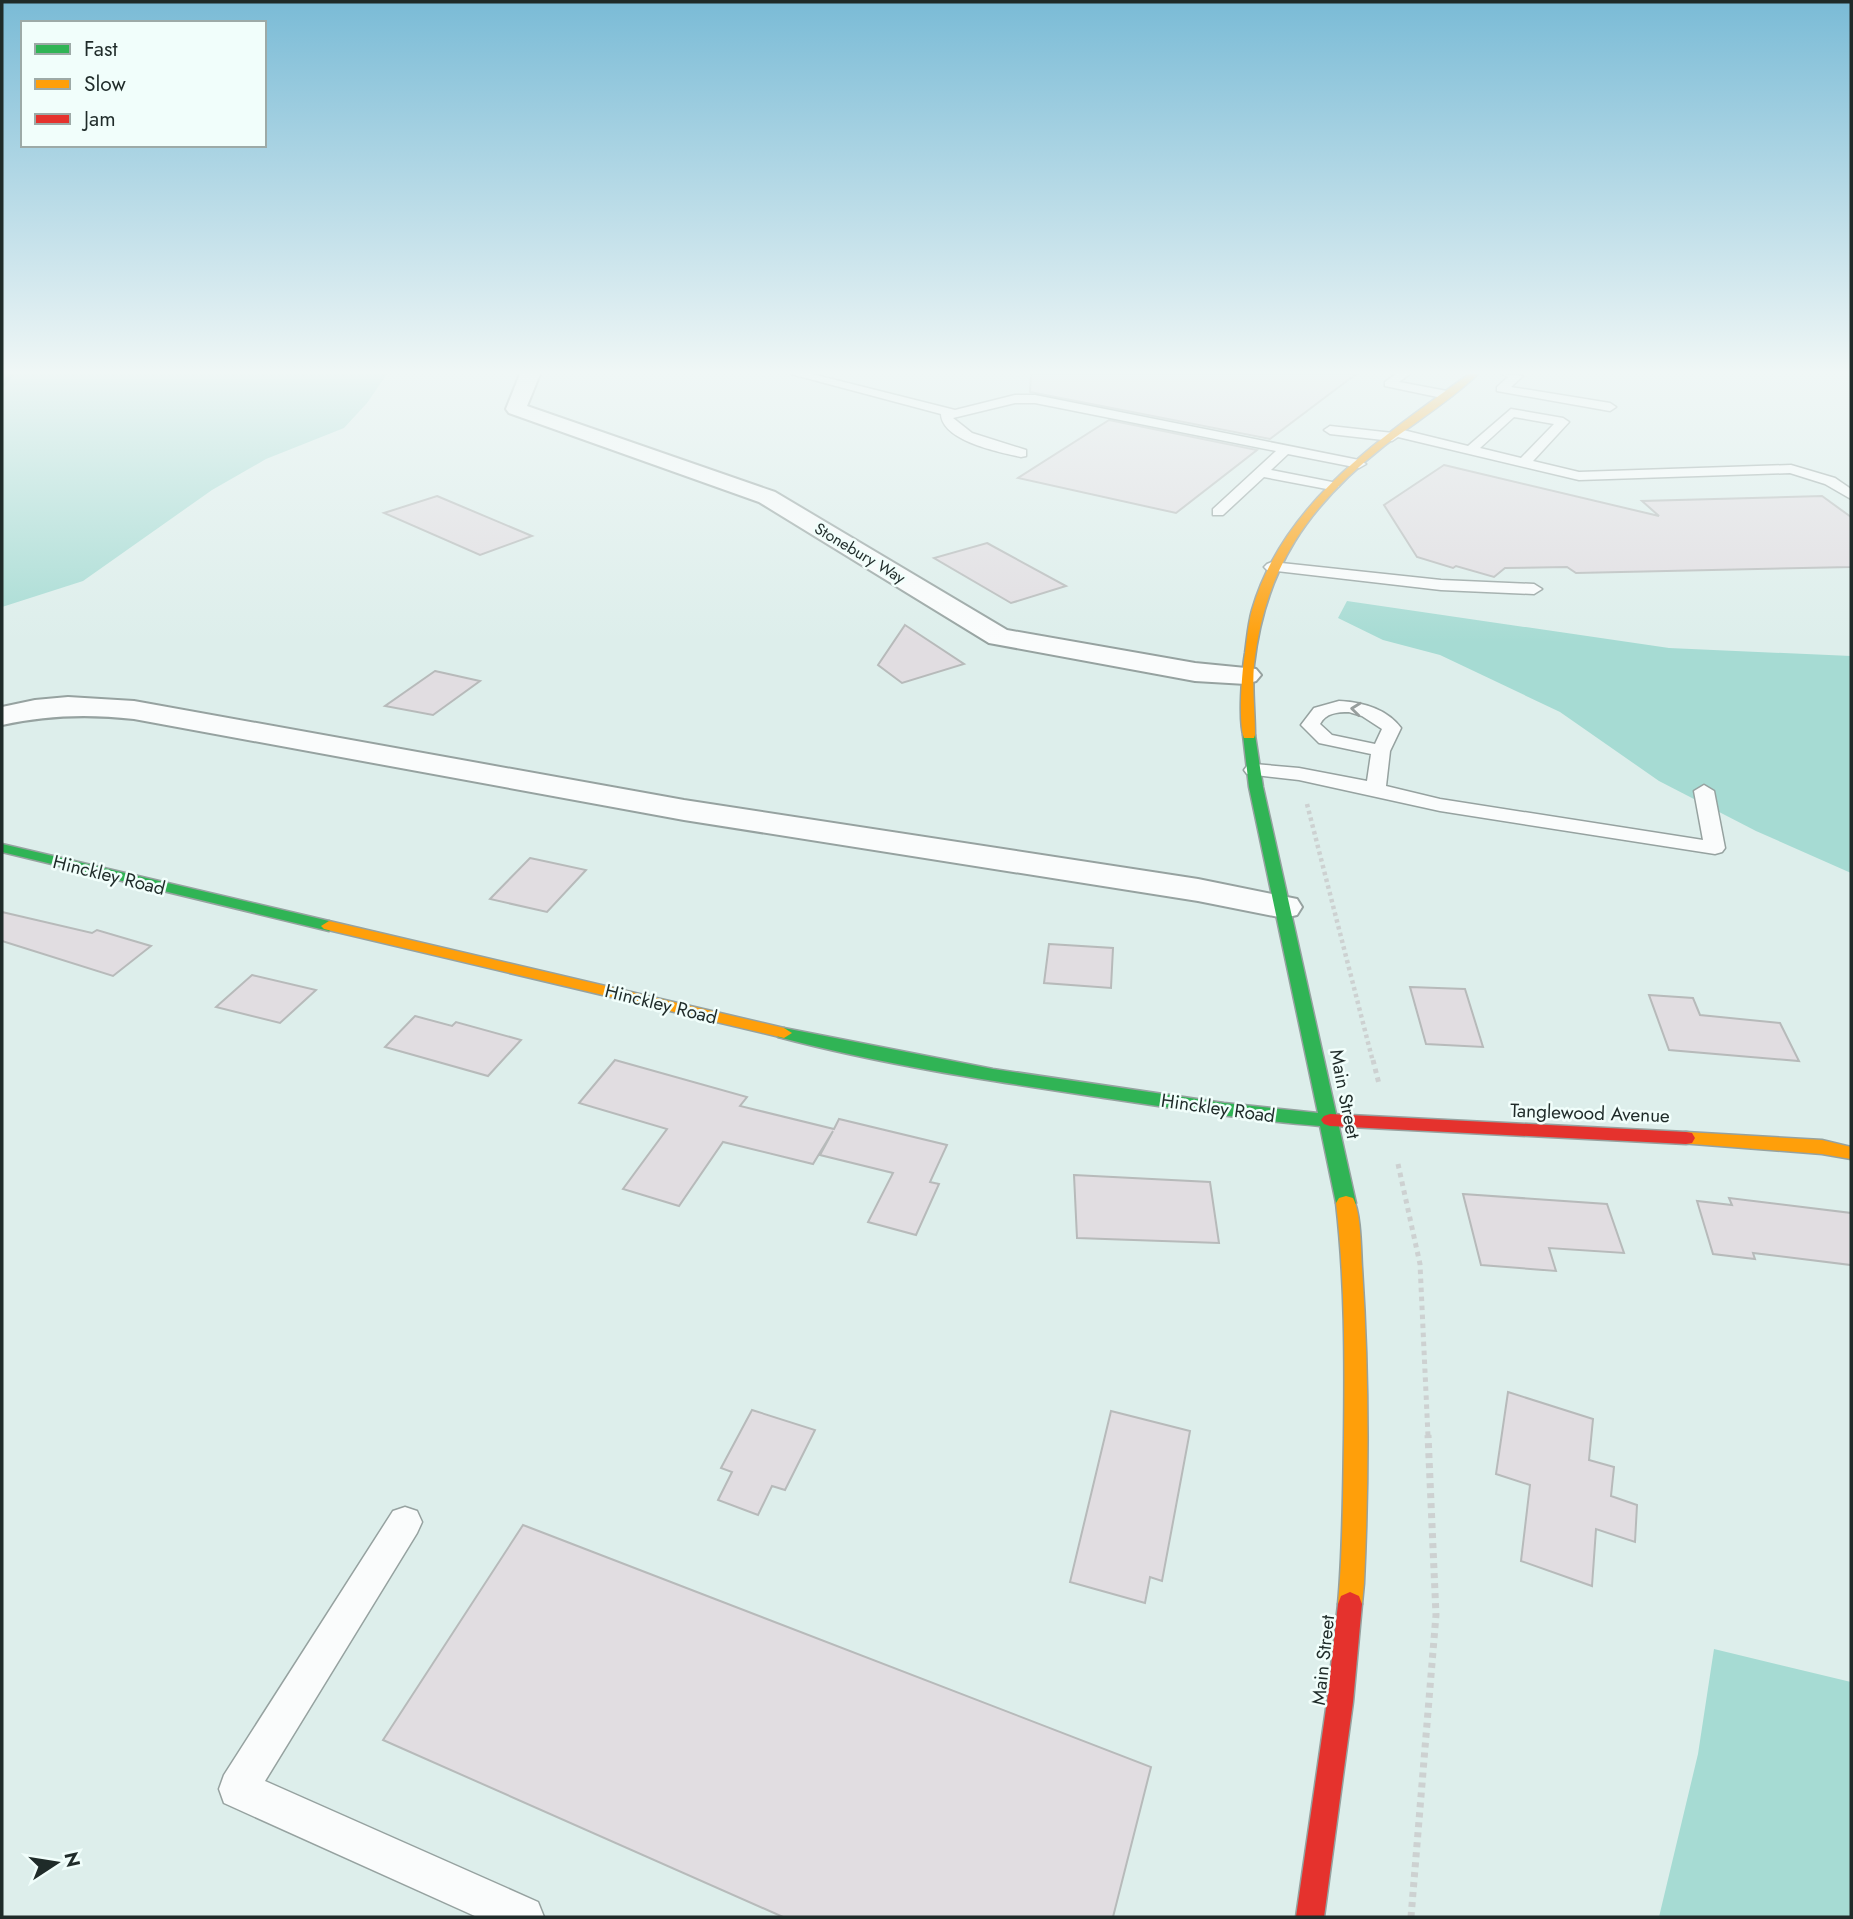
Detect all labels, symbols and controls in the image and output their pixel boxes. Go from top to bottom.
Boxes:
legend [21,21,266,147]
text: Fast [84,34,117,64]
text: Slow [84,69,126,99]
text: Jam [81,104,116,134]
street label: Stonebury Way [810,517,911,590]
one-way arrow [1350,702,1361,717]
street label: Hinckley Road [50,848,168,902]
street label: Hinckley Road [602,977,720,1031]
street label: Main Street [1323,1047,1367,1141]
street label: Hinckley Road [1159,1087,1277,1129]
street label: Tanglewood Avenue [1510,1097,1671,1129]
street label: Main Street [1305,1613,1341,1706]
north arrow [21,1828,91,1898]
text: N [57,1849,87,1870]

